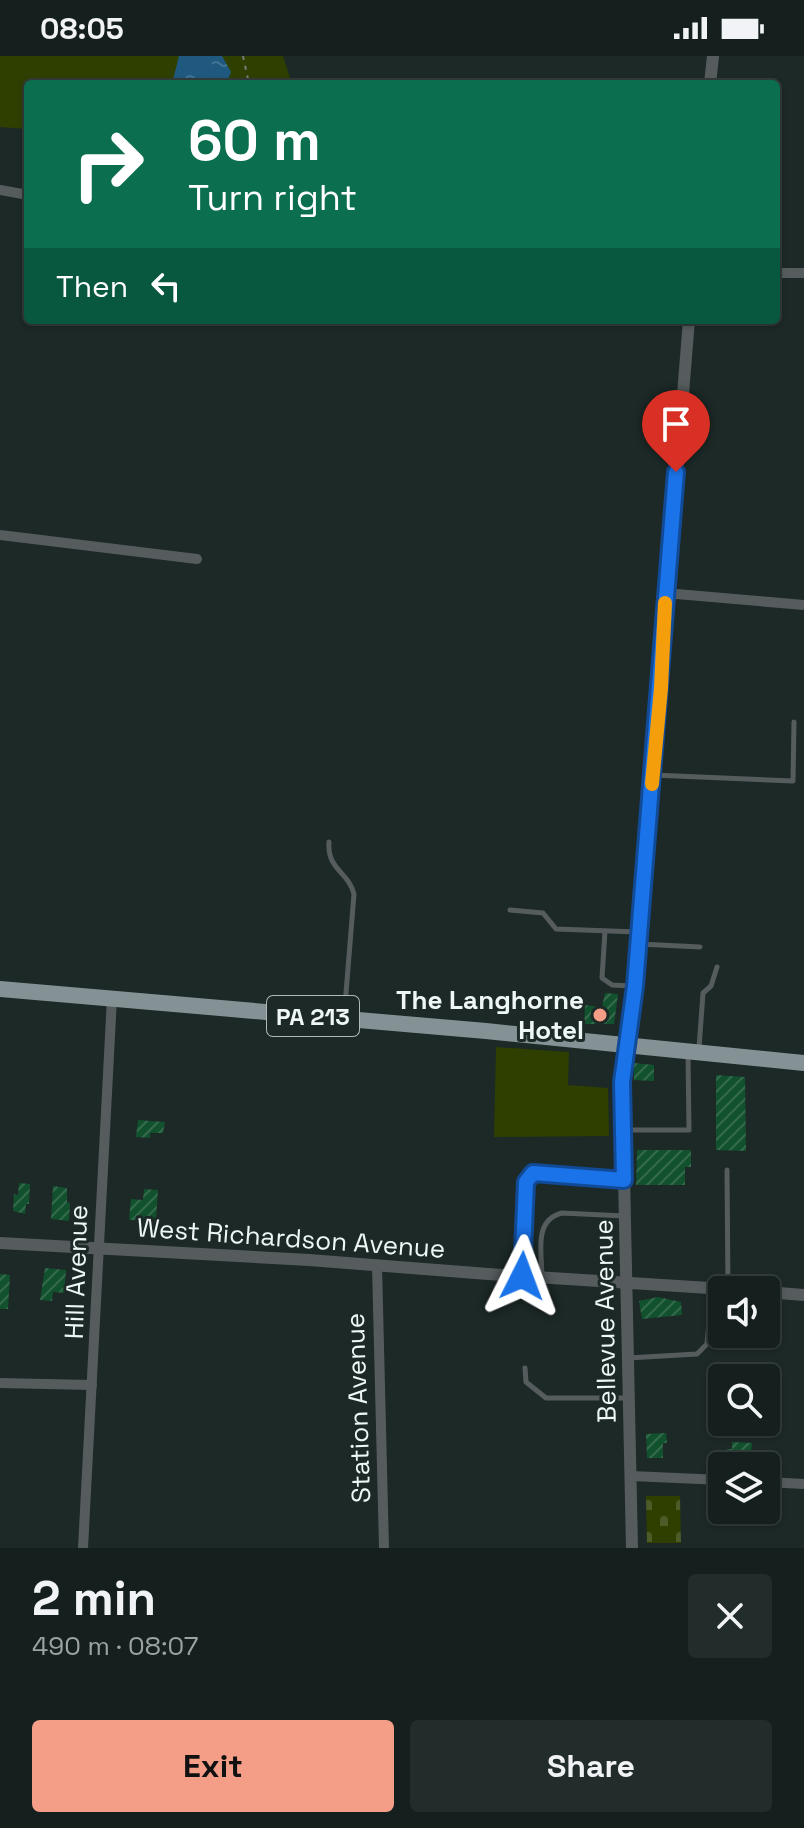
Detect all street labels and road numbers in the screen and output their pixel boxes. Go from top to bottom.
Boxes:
road number: PA 213 [267,996,359,1036]
street label: Hill Avenue [57,1204,95,1340]
street label: West Richardson Avenue [136,1210,446,1266]
street label: Bellevue Avenue [586,1219,624,1423]
street label: Station Avenue [338,1312,378,1504]

